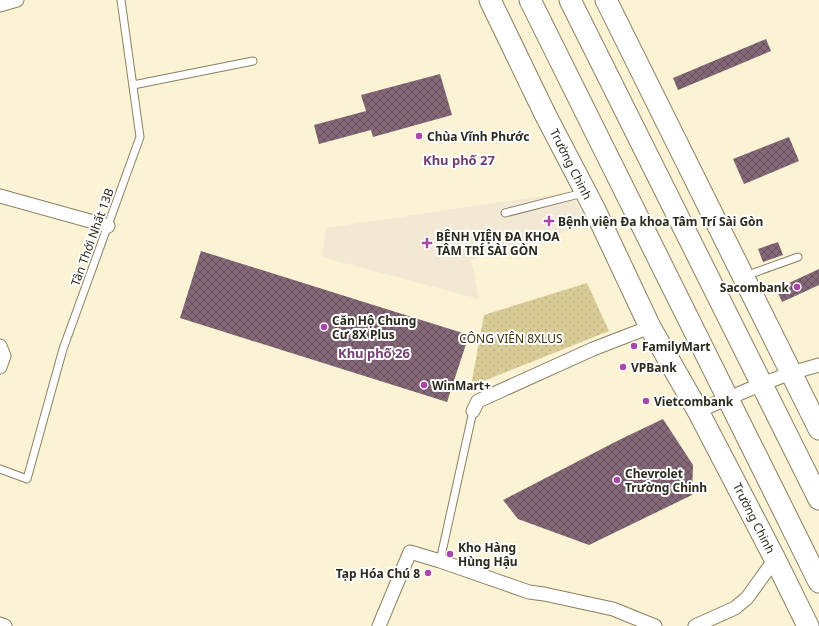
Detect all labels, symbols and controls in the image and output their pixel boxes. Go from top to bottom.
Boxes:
street label: Trường Chinh [546,126,596,202]
place label: Chùa Vĩnh Phước [427,128,529,145]
marker: Chùa Vĩnh Phước [414,131,424,141]
district label: Khu phố 27 [423,151,495,169]
street label: Tân Thới Nhất 13B [66,186,118,288]
place label: Bệnh viện Đa khoa Tâm Trí Sài Gòn [558,213,763,230]
marker: Bệnh viện Đa khoa Tâm Trí Sài Gòn [543,215,555,227]
place label: BỆNH VIỆN ĐA KHOA TÂM TRÍ SÀI GÒN [436,228,560,259]
marker: BỆNH VIỆN ĐA KHOA TÂM TRÍ SÀI GÒN [421,237,433,249]
place label: Sacombank [720,279,790,296]
marker: Sacombank [792,282,802,292]
place label: Căn Hộ Chung Cư 8X Plus [332,312,416,343]
marker: Căn Hộ Chung Cư 8X Plus [319,322,329,332]
park label: CÔNG VIÊN 8XLUS [459,330,563,347]
place label: FamilyMart [642,338,711,355]
marker: FamilyMart [629,341,639,351]
district label: Khu phố 26 [338,344,410,362]
place label: VPBank [631,359,677,376]
marker: VPBank [618,362,628,372]
place label: WinMart+ [432,377,491,394]
marker: WinMart+ [419,380,429,390]
place label: Vietcombank [654,393,734,410]
marker: Vietcombank [641,396,651,406]
place label: Chevrolet Trường Chinh [625,465,707,496]
marker: Chevrolet Trường Chinh [612,475,622,485]
street label: Trường Chinh [729,480,779,556]
place label: Kho Hàng Hùng Hậu [458,539,518,570]
marker: Kho Hàng Hùng Hậu [445,549,455,559]
place label: Tạp Hóa Chú 8 [336,565,420,582]
marker: Tạp Hóa Chú 8 [423,568,433,578]

